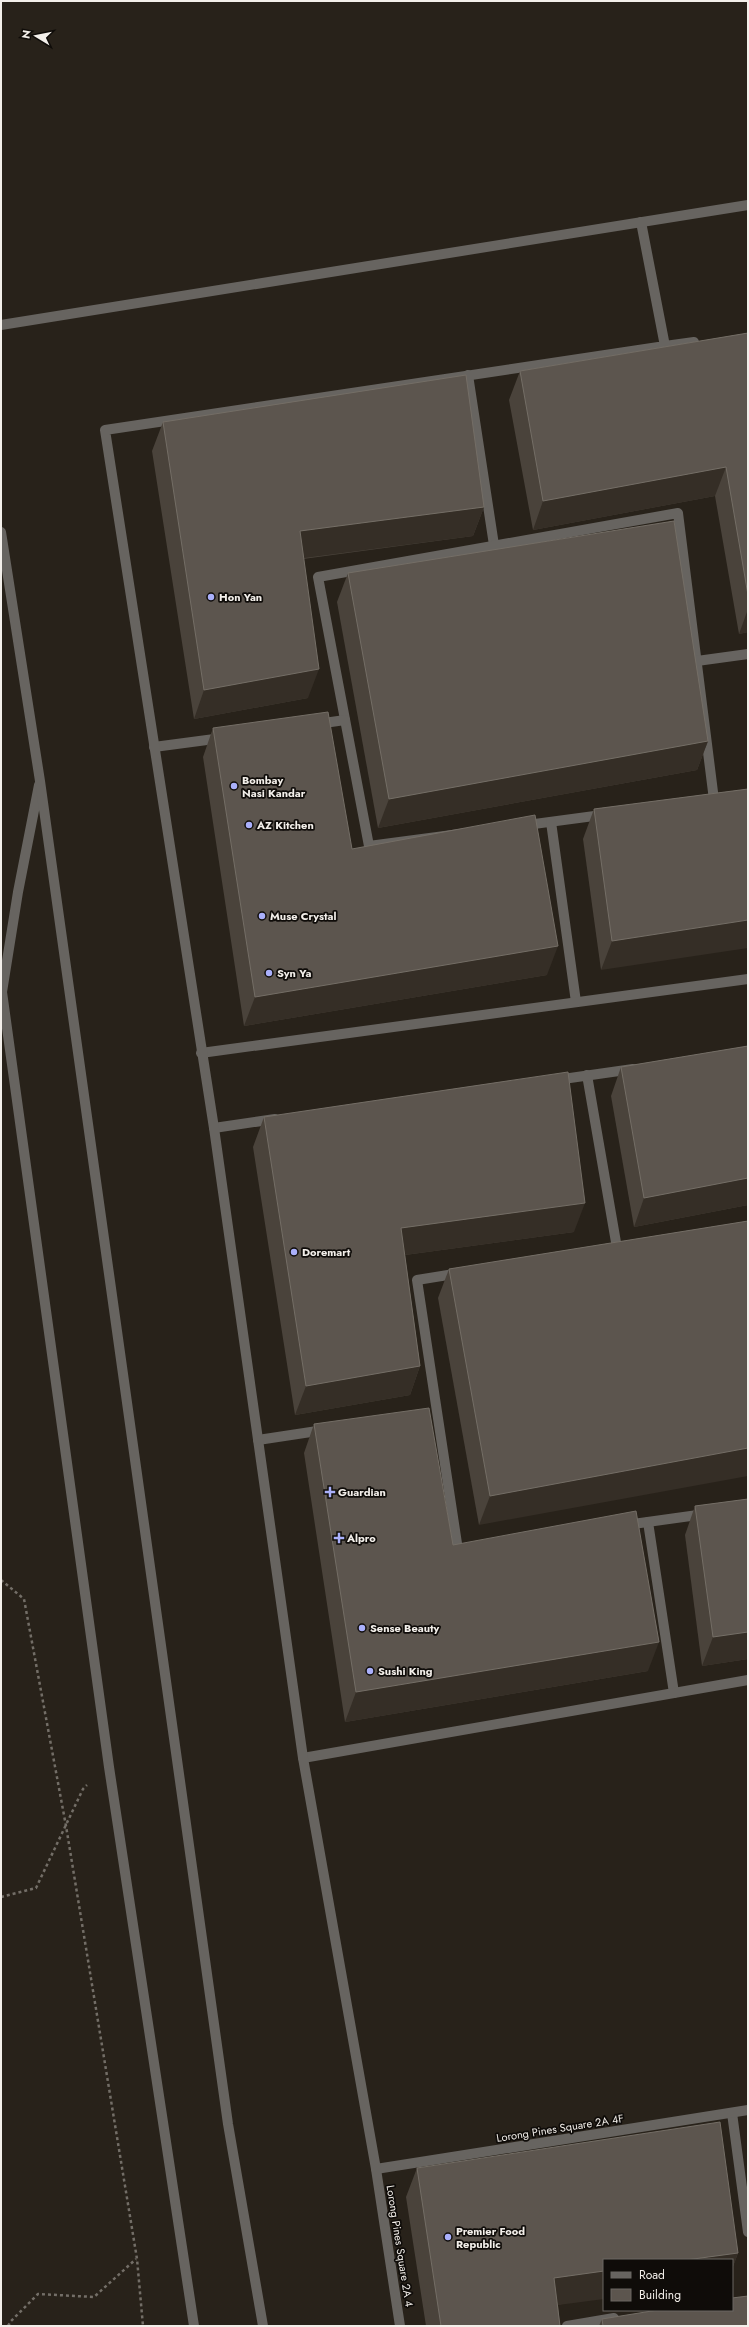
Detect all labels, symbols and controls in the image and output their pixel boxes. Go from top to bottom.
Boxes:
north arrow [16,16,56,56]
text: N [18,29,35,40]
place label: Hon Yan [219,589,262,605]
marker: Hon Yan [206,592,216,602]
place label: Bombay Nasi Kandar [242,772,306,801]
marker: Bombay Nasi Kandar [229,781,239,791]
place label: AZ Kitchen [256,817,314,833]
marker: AZ Kitchen [244,820,254,830]
place label: Muse Crystal [270,908,336,924]
marker: Muse Crystal [257,911,267,921]
place label: Syn Ya [277,965,311,981]
marker: Syn Ya [264,968,274,978]
place label: Doremart [302,1244,351,1260]
marker: Doremart [289,1247,299,1257]
place label: Guardian [338,1484,386,1500]
marker: Guardian [325,1487,335,1497]
place label: Alpro [346,1530,376,1546]
marker: Alpro [334,1533,344,1543]
place label: Sense Beauty [370,1620,439,1636]
marker: Sense Beauty [357,1623,367,1633]
place label: Sushi King [378,1663,433,1679]
marker: Sushi King [365,1666,375,1676]
street label: Lorong Pines Square 2A 4F [495,2110,625,2146]
street label: Lorong Pines Square 2A 4 [382,2184,418,2309]
place label: Premier Food Republic [456,2223,525,2252]
marker: Premier Food Republic [443,2232,453,2242]
legend [603,2259,733,2311]
text: Road [639,2266,665,2284]
text: Building [639,2286,681,2304]

